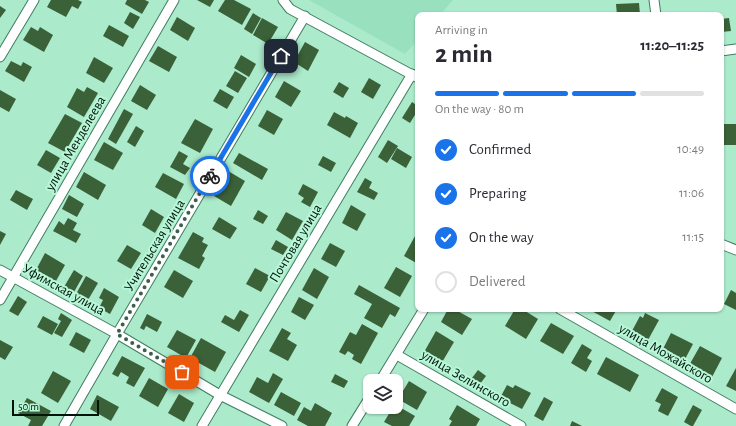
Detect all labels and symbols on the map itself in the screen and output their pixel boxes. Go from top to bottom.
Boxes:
pin [264,39,298,73]
street label: улица Менделеева [43,93,109,194]
courier [190,156,230,196]
street label: Учительская улица [122,197,188,294]
street label: Почтовая улица [267,201,325,285]
street label: Уфимская улица [20,262,107,318]
street label: улица Можайского [615,321,715,386]
street label: улица Зелинского [418,347,513,410]
pin [165,355,199,389]
scale bar [12,398,99,417]

